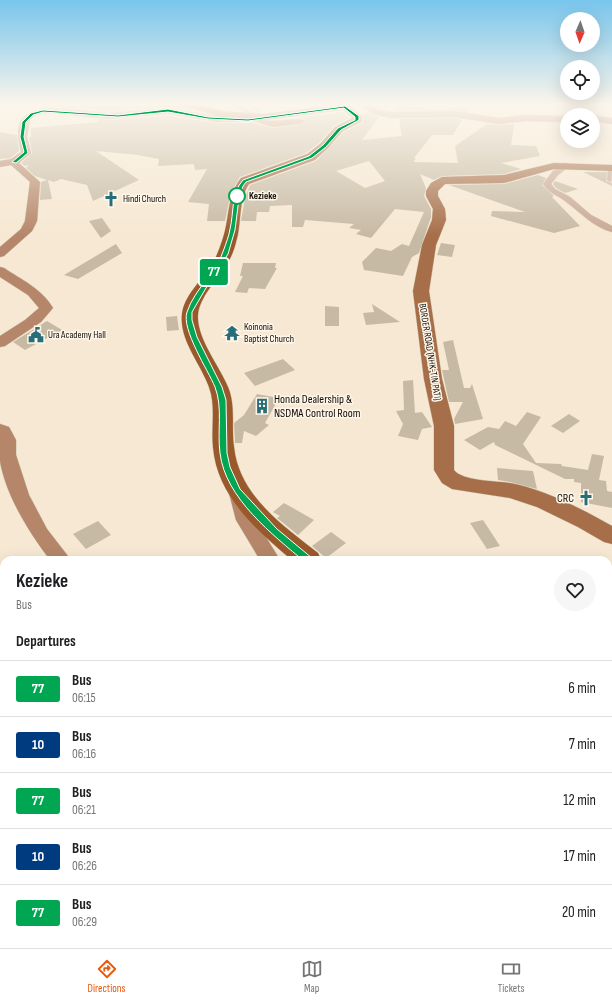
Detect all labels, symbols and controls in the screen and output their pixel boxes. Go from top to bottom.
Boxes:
north arrow [560,12,600,52]
map controls [560,12,600,148]
button: locate [560,60,600,100]
button: layers [560,108,600,148]
marker: Kezieke [228,187,246,205]
church icon: Hindi Church [102,190,120,208]
place label: Kezieke [249,190,276,202]
place label: Hindi Church [123,193,166,205]
line badge: 77 [196,259,232,285]
text: 77 [208,263,220,280]
street label: BORDER ROAD (NHK-TIN PATI) [416,303,444,401]
place label: Koinonia Baptist Church [244,321,294,345]
temple icon: Koinonia Baptist Church [223,324,241,342]
public building icon: Ura Academy Hall [27,326,45,344]
place label: Ura Academy Hall [48,329,106,341]
place label: Honda Dealership & NSDMA Control Room [274,392,361,421]
building icon: Honda Dealership & NSDMA Control Room [253,397,271,415]
church icon: CRC [577,489,595,507]
place label: CRC [557,491,574,506]
button: heart [554,569,596,611]
text: Kezieke [16,570,68,593]
text: Bus [16,597,32,613]
text: Departures [16,632,76,651]
text: Bus [72,671,91,690]
text: 6 min [568,679,596,698]
text: 77 [32,680,44,697]
text: 06:15 [72,690,96,706]
text: Bus [72,727,91,746]
text: 7 min [569,735,596,754]
text: 10 [32,736,44,753]
text: 06:16 [72,746,96,762]
text: Bus [72,783,91,802]
text: 12 min [563,791,596,810]
text: 77 [32,792,44,809]
text: 06:21 [72,802,96,818]
text: Bus [72,839,91,858]
text: 17 min [564,847,596,866]
text: 10 [32,848,44,865]
text: 06:26 [72,858,97,874]
text: Bus [72,895,91,914]
text: 20 min [562,903,596,922]
text: 77 [32,904,44,921]
text: 06:29 [72,914,97,930]
tab: Directions [88,958,125,995]
tab: Map [301,958,323,995]
tab: Tickets [498,958,524,995]

